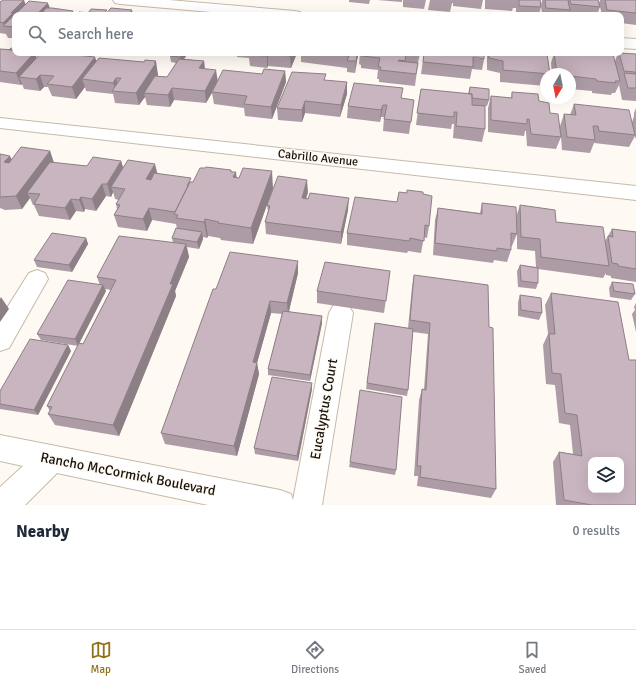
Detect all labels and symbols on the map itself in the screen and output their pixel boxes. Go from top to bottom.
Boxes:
north arrow [540,68,576,104]
street label: Cabrillo Avenue [277,146,359,170]
street label: Eucalyptus Court [307,357,341,461]
street label: Rancho McCormick Boulevard [39,449,217,499]

